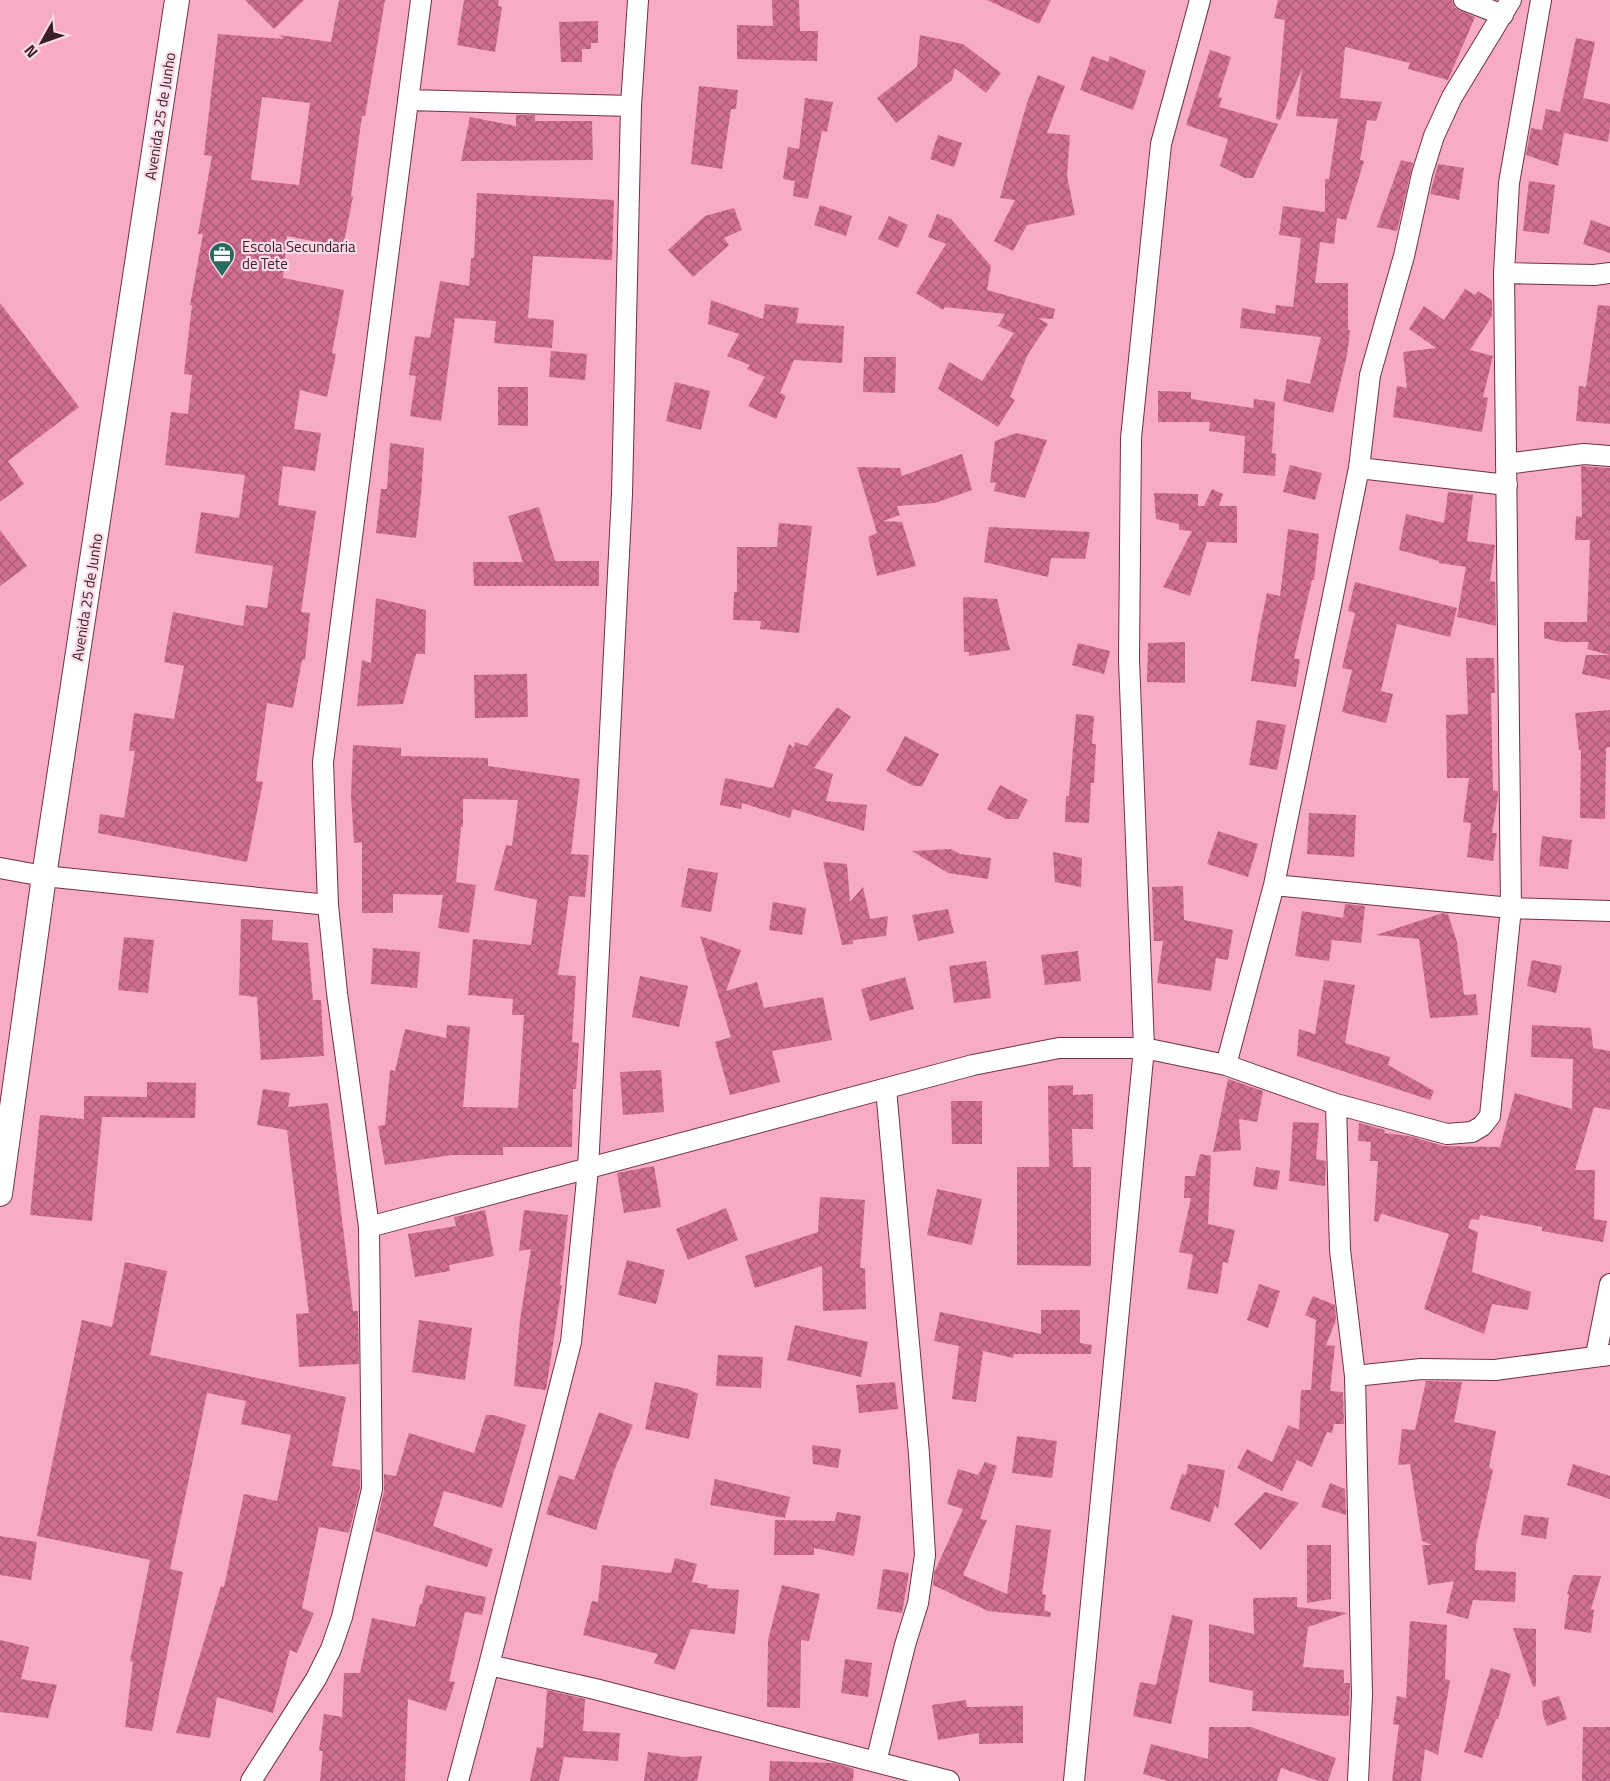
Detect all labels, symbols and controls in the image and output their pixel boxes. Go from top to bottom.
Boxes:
north arrow [12,12,72,72]
text: N [18,40,43,64]
street label: Avenida 25 de Junho [139,51,181,181]
place label: Escola Secundaria de Tete [242,235,356,275]
office icon: Escola Secundaria de Tete [207,240,237,278]
street label: Avenida 25 de Junho [66,532,108,662]

